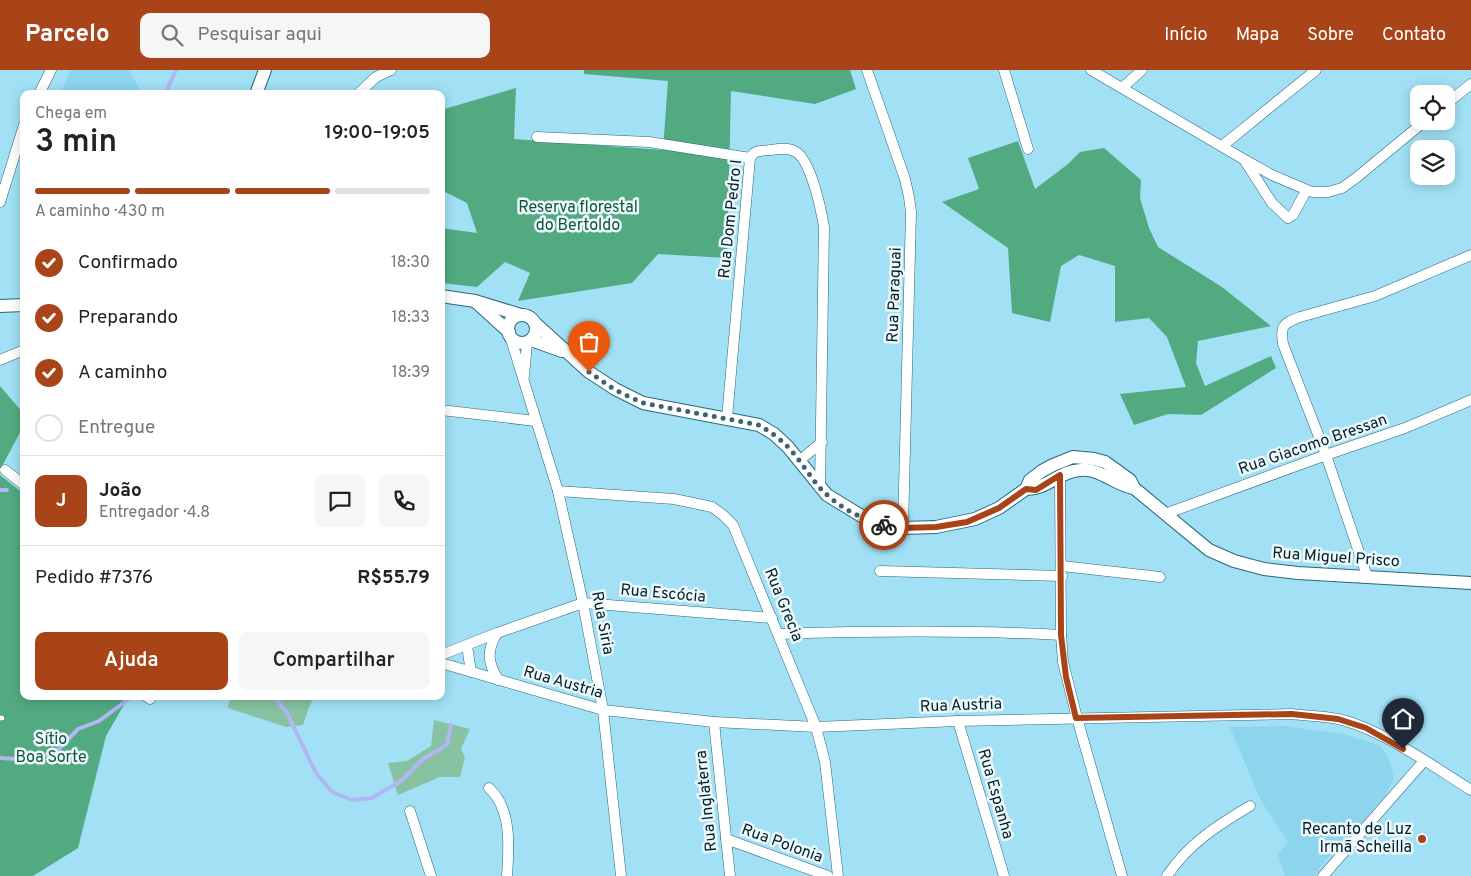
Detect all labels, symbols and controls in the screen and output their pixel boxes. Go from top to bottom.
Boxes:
search box [140,13,490,58]
text: Parcelo [25,20,110,50]
icon: search [158,21,186,49]
text: Pesquisar aqui [198,23,322,47]
text: Início [1164,24,1208,47]
text: Mapa [1236,24,1279,47]
text: Sobre [1307,24,1354,47]
text: Contato [1382,24,1446,47]
map controls [1410,85,1455,185]
button: locate [1410,85,1455,130]
text: Chega em [35,104,107,124]
text: 19:00–19:05 [325,121,430,145]
text: 3 min [35,123,117,163]
button: layers [1410,140,1455,185]
street label: Rua Dom Pedro I [715,158,747,280]
park label: Reserva florestal do Bertoldo [518,198,638,236]
text: A caminho · 430 m [35,202,165,222]
street label: Rua Paraguai [883,247,907,343]
icon: check [35,249,63,277]
text: Confirmado [78,251,178,275]
text: 18:30 [391,253,430,273]
icon: check [35,304,63,332]
text: Preparando [78,306,178,330]
text: 18:33 [391,308,430,328]
pin [568,321,610,372]
icon: bag [575,328,603,356]
icon: check [35,359,63,387]
text: A caminho [78,361,167,385]
text: 18:39 [392,363,430,383]
street label: Rua Giacomo Bressan [1236,410,1390,480]
text: Entregue [78,416,155,440]
button: chat [314,475,366,527]
button: phone [378,475,430,527]
text: João [99,479,142,503]
text: J [56,489,66,513]
courier [859,500,909,550]
text: Entregador · 4.8 [99,503,210,523]
icon: bike [870,511,898,539]
street label: Rua Miguel Prisco [1272,544,1401,572]
street label: Rua Grecia [759,565,807,645]
text: Pedido #7376 [35,566,153,590]
text: R$55.79 [357,566,430,590]
street label: Rua Escócia [619,580,707,608]
street label: Rua Siria [586,590,618,656]
button: Ajuda [35,632,228,690]
button: Compartilhar [238,632,430,690]
street label: Rua Austria [521,662,605,704]
street label: Rua Austria [920,695,1002,717]
pin [1382,698,1424,749]
icon: home [1389,705,1417,733]
park label: Sítio Boa Sorte [15,730,87,768]
street label: Rua Espanha [973,747,1017,841]
street label: Rua Inglaterra [692,749,722,853]
street label: Rua Polonia [739,820,825,868]
place label: Recanto de Luz Irmã Scheilla [1302,820,1412,858]
marker: Recanto de Luz Irmã Scheilla [1416,833,1428,845]

